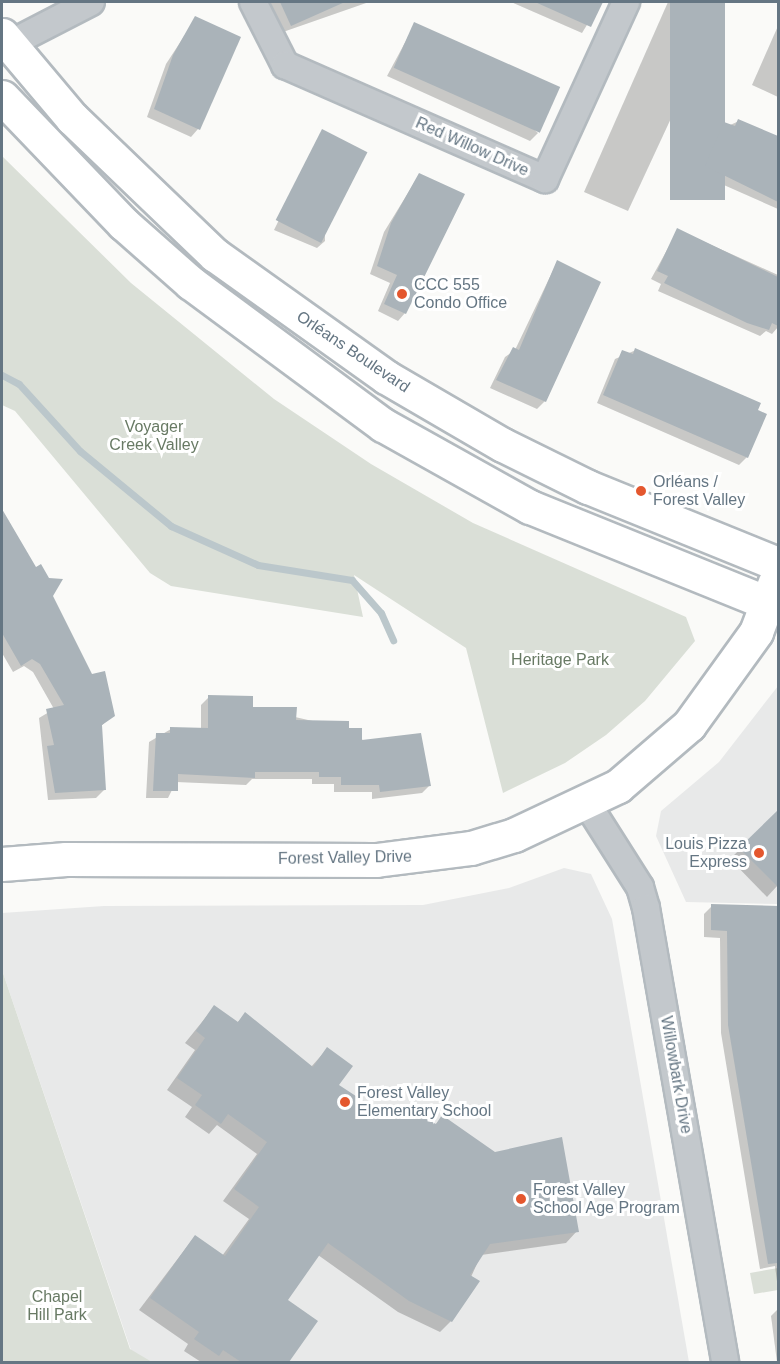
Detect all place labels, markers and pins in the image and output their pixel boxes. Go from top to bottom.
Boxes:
place label: CCC 555 Condo Office [414,275,507,313]
marker: CCC 555 Condo Office [395,287,409,301]
place label: Orléans / Forest Valley [653,472,745,510]
marker: Orléans / Forest Valley [634,484,648,498]
place label: Louis Pizza Express [665,834,747,872]
marker: Louis Pizza Express [752,846,766,860]
place label: Forest Valley Elementary School [357,1083,491,1121]
marker: Forest Valley Elementary School [338,1095,352,1109]
place label: Forest Valley School Age Program [533,1180,681,1218]
marker: Forest Valley School Age Program [514,1192,528,1206]

